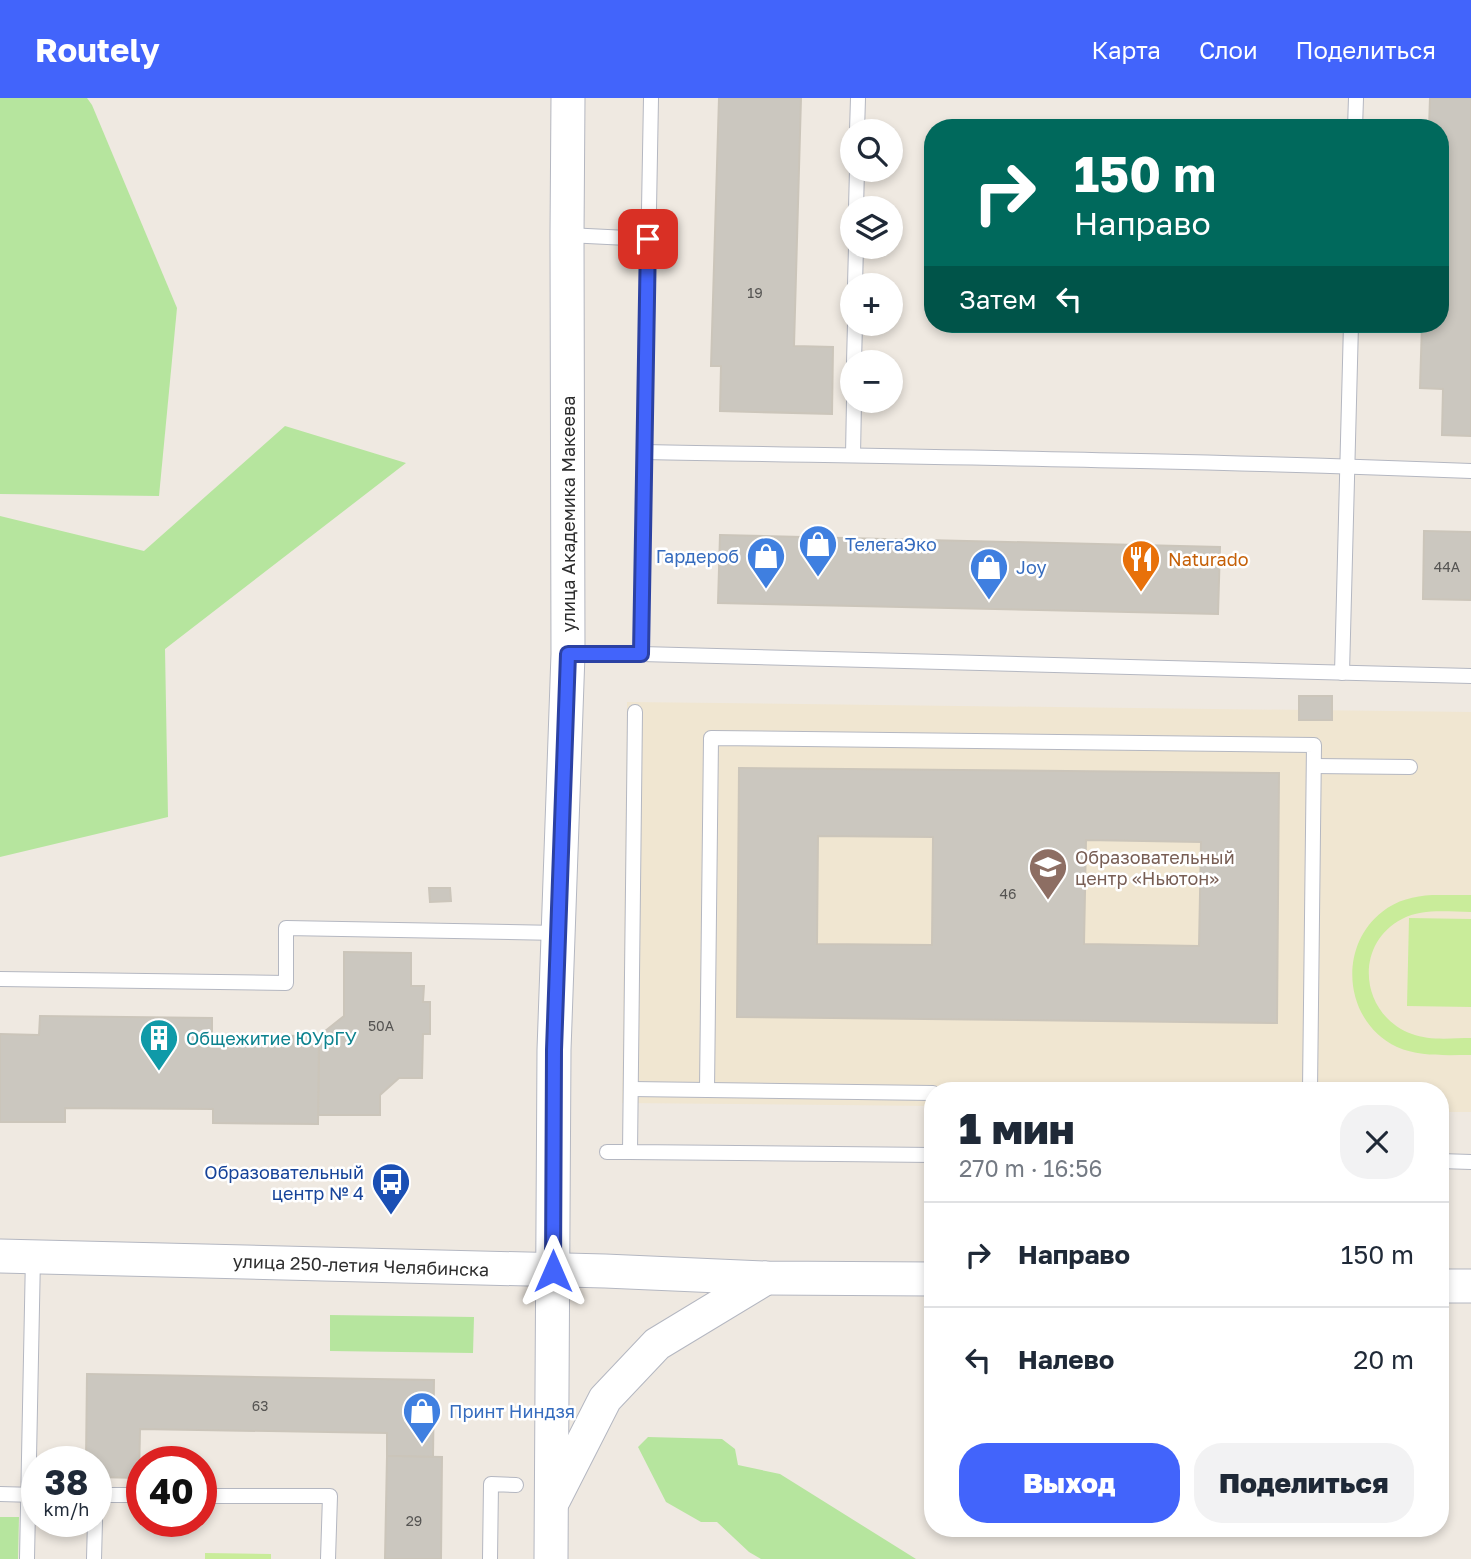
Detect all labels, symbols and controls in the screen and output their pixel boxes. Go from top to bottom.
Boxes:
text: Routely [35,30,160,69]
text: Карта [1091,35,1161,64]
text: Слои [1199,35,1258,64]
text: Поделиться [1296,35,1436,64]
map controls [840,119,903,413]
button: search [840,119,903,182]
text: 150 m [1074,144,1216,203]
icon: right [959,147,1050,238]
button: layers [840,196,903,259]
text: Направо [1074,204,1211,242]
pin [618,209,678,269]
icon: arrive [629,220,667,258]
button: + [840,273,903,336]
icon: left [1050,280,1088,318]
house number: 19 [747,284,763,301]
text: Затем [959,284,1036,315]
button: − [840,350,903,413]
street label: улица Академика Макеева [557,396,579,632]
shop icon: ТелегаЭко [797,523,839,578]
place label: ТелегаЭко [845,533,937,555]
shop icon: Гардероб [745,535,787,590]
restaurant icon: Naturado [1120,538,1162,593]
place label: Гардероб [656,545,739,567]
shop icon: Joy [968,546,1010,601]
place label: Naturado [1168,548,1249,570]
place label: Joy [1016,556,1047,578]
house number: 44А [1434,558,1461,575]
school or university icon: Образовательный центр «Ньютон» [1027,846,1069,901]
place label: Образовательный центр «Ньютон» [1075,846,1235,889]
house number: 46 [999,885,1017,902]
building icon: Общежитие ЮУрГУ [138,1017,180,1072]
house number: 50А [368,1017,395,1034]
place label: Общежитие ЮУрГУ [186,1027,357,1049]
text: 1 мин [959,1103,1075,1153]
button: close [1340,1105,1414,1179]
text: 270 m · 16:56 [959,1154,1103,1182]
place label: Образовательный центр № 4 [204,1161,364,1204]
bus stop icon: Образовательный центр № 4 [370,1161,412,1216]
position arrow [516,1234,590,1308]
icon: right [959,1236,997,1274]
text: Направо [1018,1239,1130,1270]
text: 150 m [1341,1239,1414,1270]
street label: улица 250-летия Челябинска [232,1250,490,1280]
icon: left [959,1341,997,1379]
text: Налево [1018,1344,1114,1375]
text: 20 m [1353,1344,1414,1375]
shop icon: Принт Ниндзя [401,1390,443,1445]
house number: 63 [252,1397,268,1414]
place label: Принт Ниндзя [449,1400,575,1422]
button: Выход [959,1443,1180,1523]
button: Поделиться [1194,1443,1414,1523]
speed limit sign: 40 [126,1446,217,1537]
text: 38 [45,1461,88,1503]
text: km/h [44,1498,89,1520]
house number: 29 [406,1512,422,1529]

